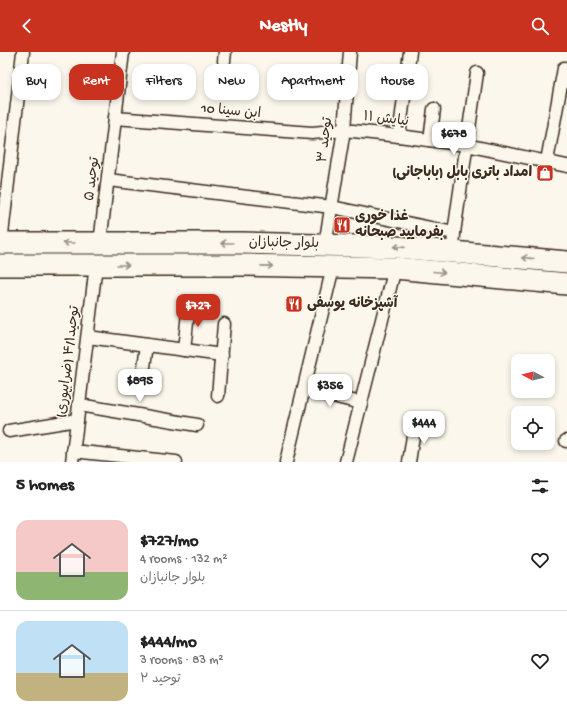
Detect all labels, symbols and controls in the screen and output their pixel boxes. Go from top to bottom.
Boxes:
icon: back [16,15,38,37]
icon: search [529,15,551,37]
text: Nestly [260,16,307,37]
chip: Buy [12,64,61,100]
chip: Rent [69,64,124,100]
chip: Filters [132,64,196,100]
chip: New [204,64,259,100]
chip: Apartment [267,64,358,100]
chip: House [366,64,428,100]
street label: ابن سینا 10 [199,101,262,123]
street label: نیایش ۱۱ [362,109,410,131]
street label: توحید ۳ [315,115,337,164]
pin: $678 [430,122,478,156]
text: $678 [441,127,467,142]
street label: توحید ۵ [82,155,104,202]
shop icon: امداد باتری بابل (باباجانی) [535,163,555,183]
place label: امداد باتری بابل (باباجانی) [392,165,532,182]
place label: غذا خوری بفرمایید صبحانه [355,209,444,242]
restaurant icon: غذا خوری بفرمایید صبحانه [332,215,352,235]
street label: بلوار جانبازان [249,235,319,253]
one-way arrow [63,239,76,247]
one-way arrow [221,239,234,247]
one-way arrow [393,243,406,250]
one-way arrow [522,255,535,262]
one-way arrow [116,261,129,269]
one-way arrow [260,262,273,269]
one-way arrow [432,268,445,276]
pin: $727 [174,294,222,328]
restaurant icon: آشپزخانه یوسفی [284,294,304,314]
place label: آشپزخانه یوسفی [307,294,399,313]
text: $727 [185,299,211,314]
street label: توحید۴/۱ (ضرابپوری) [54,304,84,419]
north arrow [511,354,555,398]
map controls [511,354,555,450]
pin: $895 [116,369,164,403]
text: $895 [127,374,153,389]
pin: $356 [306,374,354,408]
text: $356 [317,379,343,394]
button: locate [511,406,555,450]
pin: $444 [400,411,448,445]
text: $444 [412,416,436,431]
icon: filters [529,475,551,497]
text: 5 homes [16,476,74,496]
text: $727/mo [140,532,199,552]
icon: home [48,536,96,584]
icon: heart [529,549,551,571]
text: 4 rooms · 132 m² [140,552,227,567]
text: بلوار جانبازان [140,571,205,586]
text: $444/mo [140,633,197,653]
icon: home [48,637,96,685]
icon: heart [529,650,551,672]
text: 3 rooms · 83 m² [140,653,224,668]
text: توحید ۲ [140,672,181,687]

